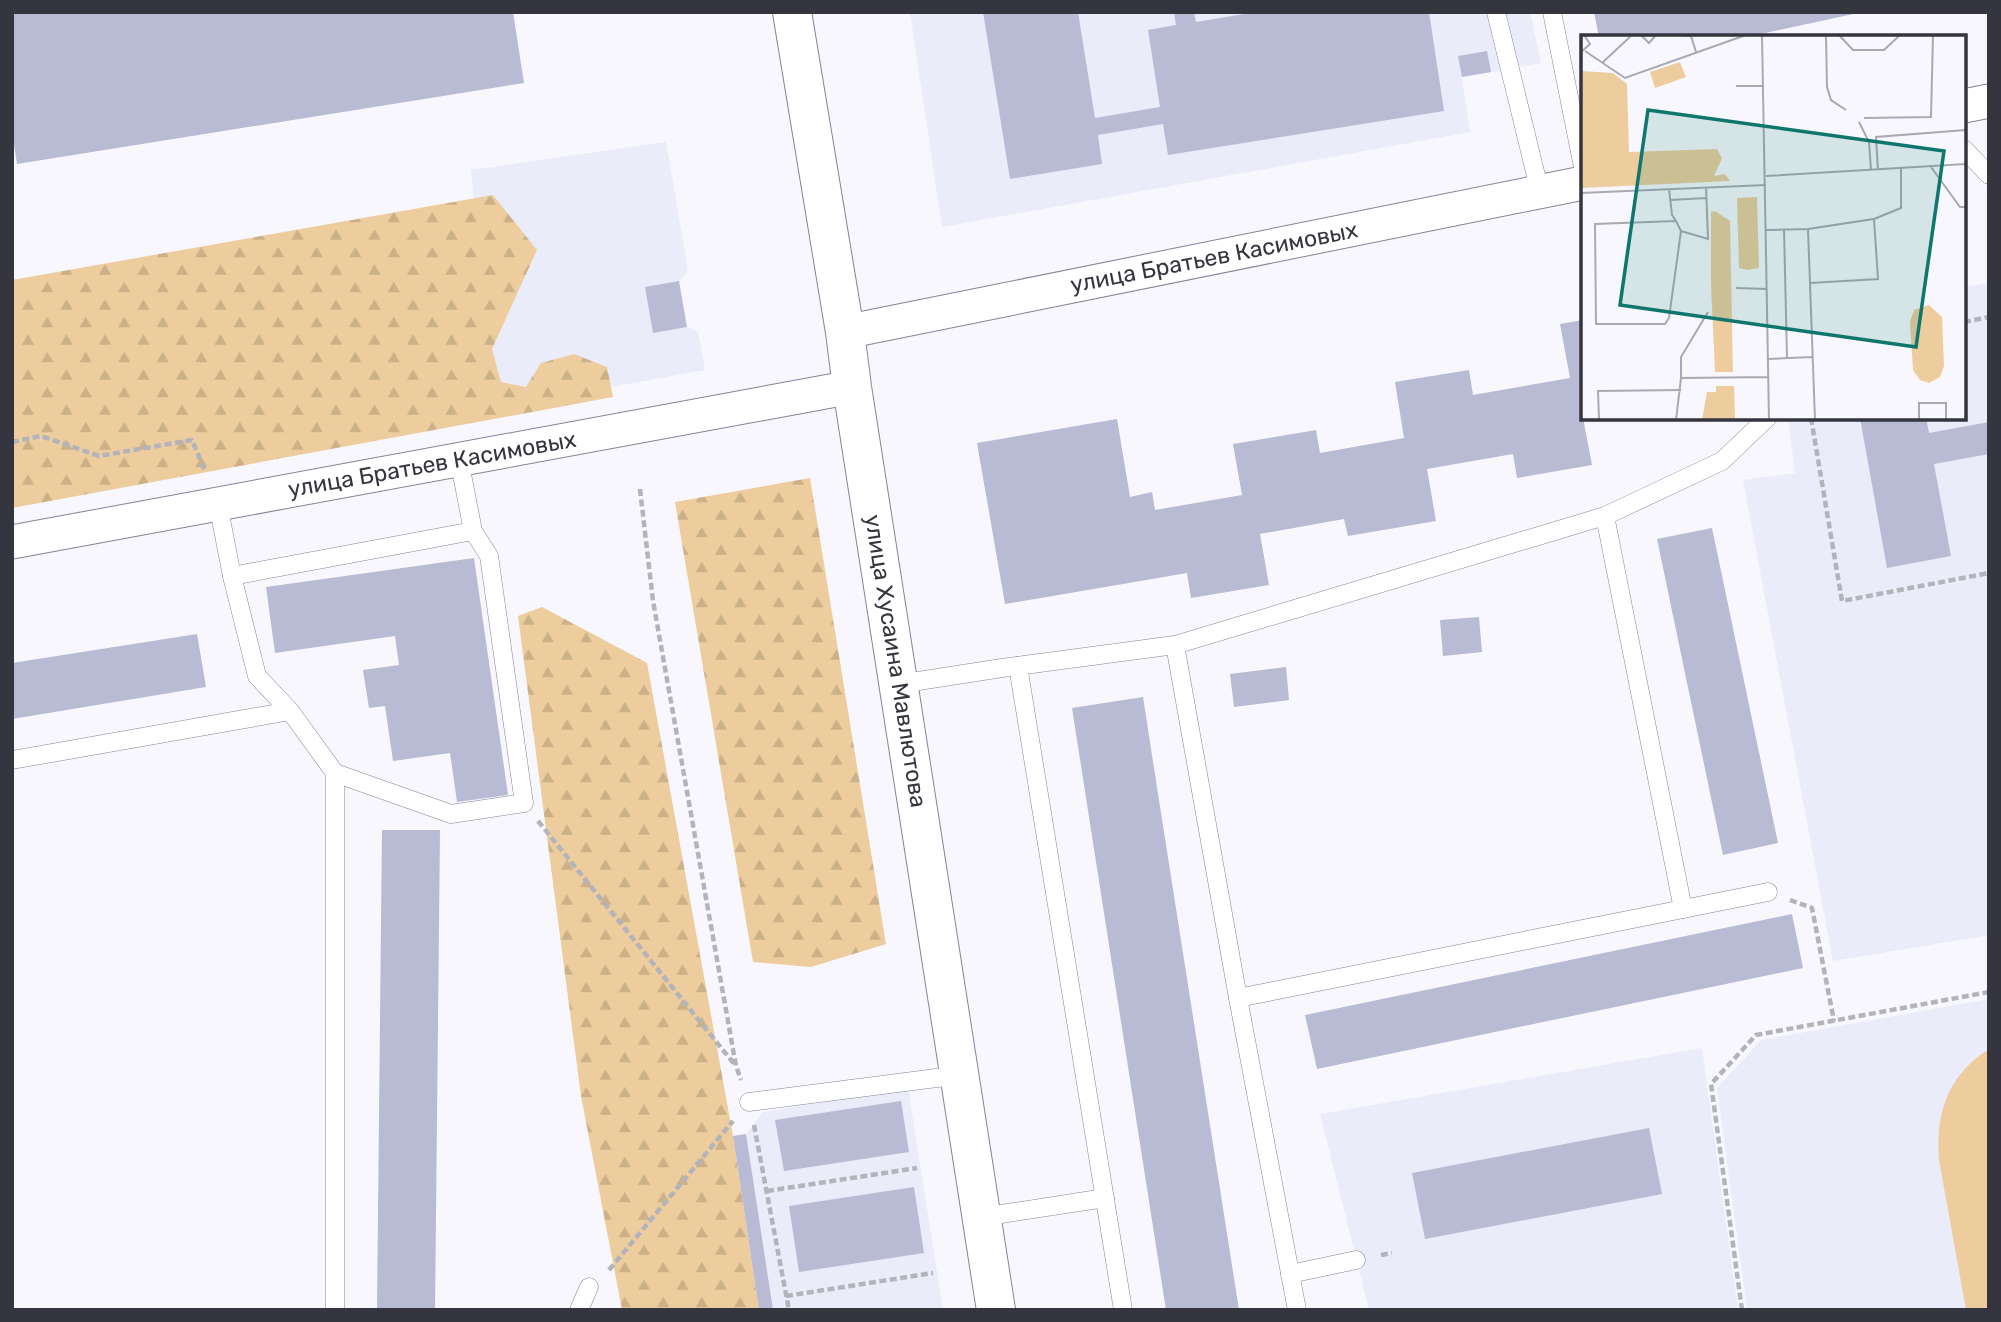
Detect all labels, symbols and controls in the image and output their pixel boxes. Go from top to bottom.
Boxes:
inset map [1581,35,1966,420]
street label: улица Братьев Касимовых [1068,215,1360,299]
street label: улица Братьев Касимовых [286,425,578,503]
street label: улица Хусаина Мавлютова [859,512,933,810]

